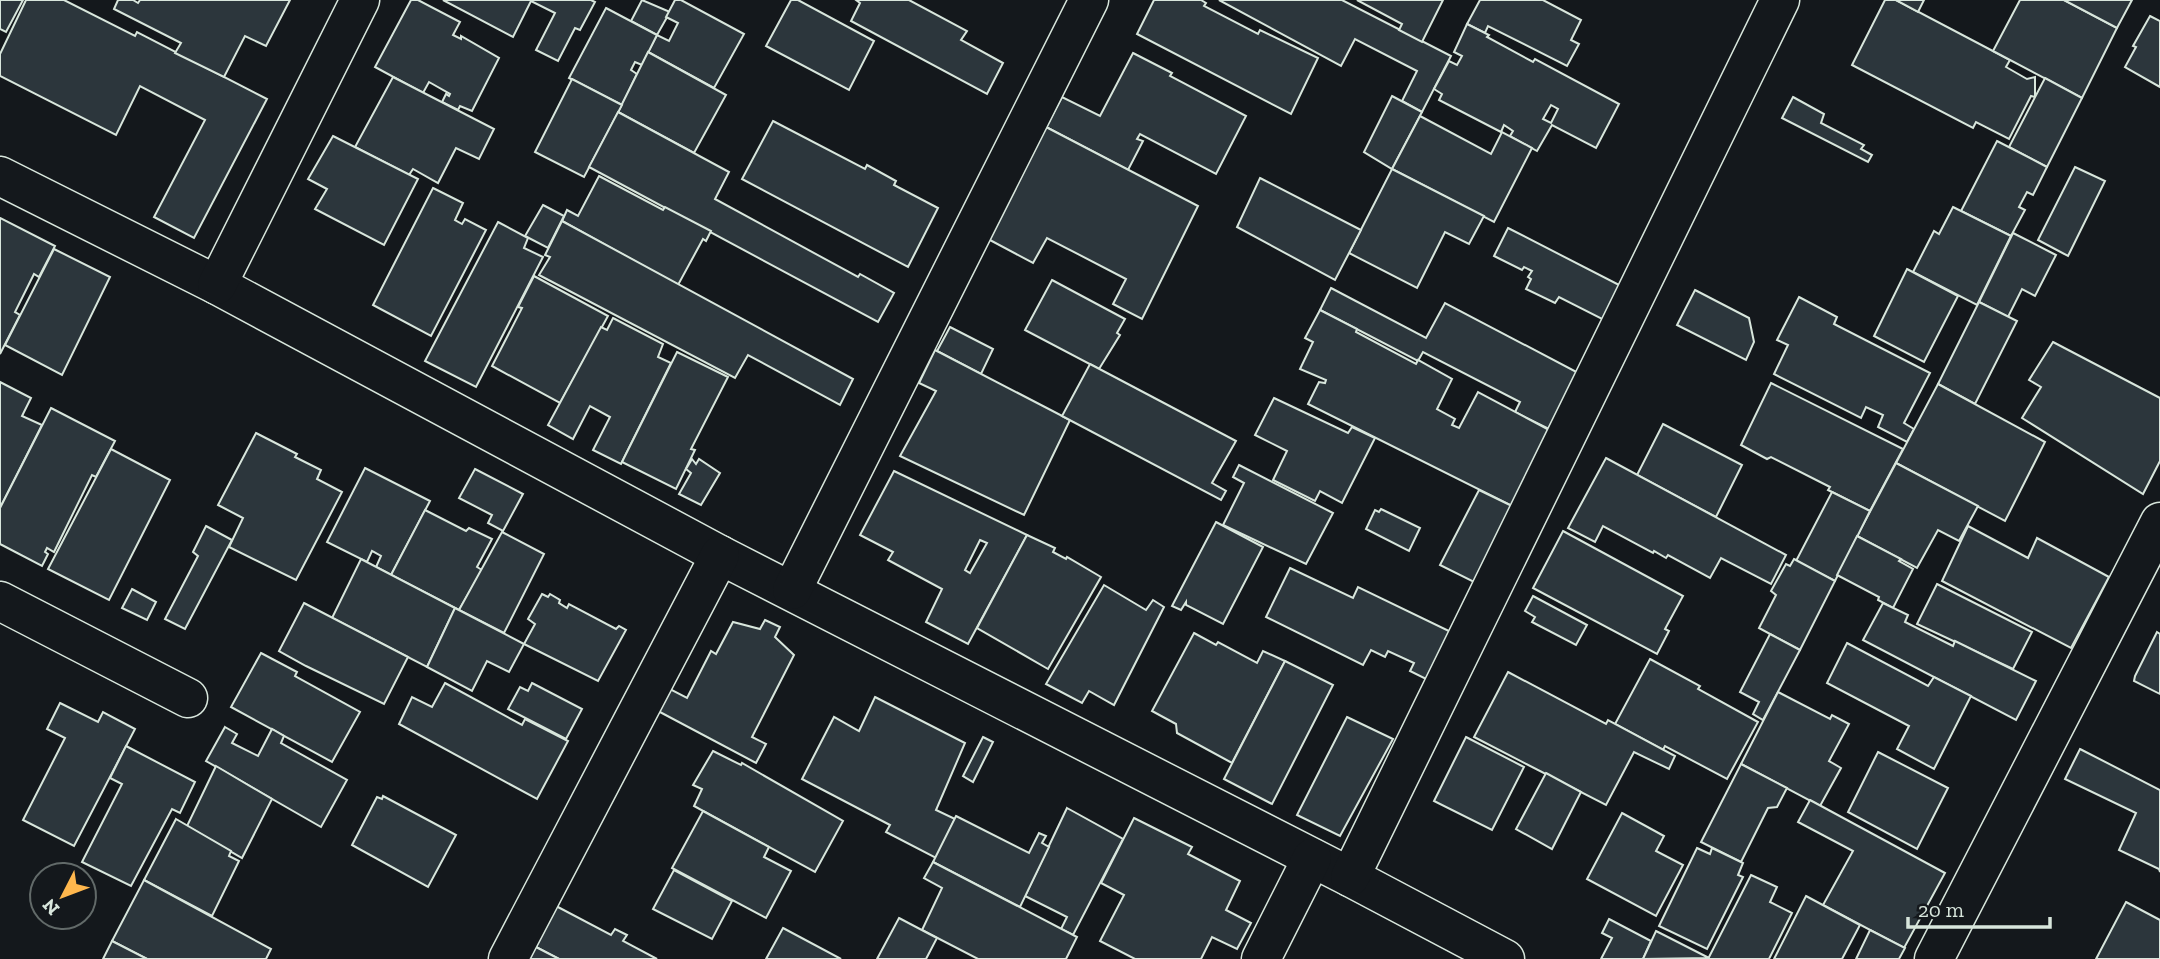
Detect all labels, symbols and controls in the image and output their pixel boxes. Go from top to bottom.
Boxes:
north arrow [28,861,98,931]
scale bar [1908,886,2050,930]
text: N [37,894,64,920]
text: 20 m [1918,897,1964,922]

